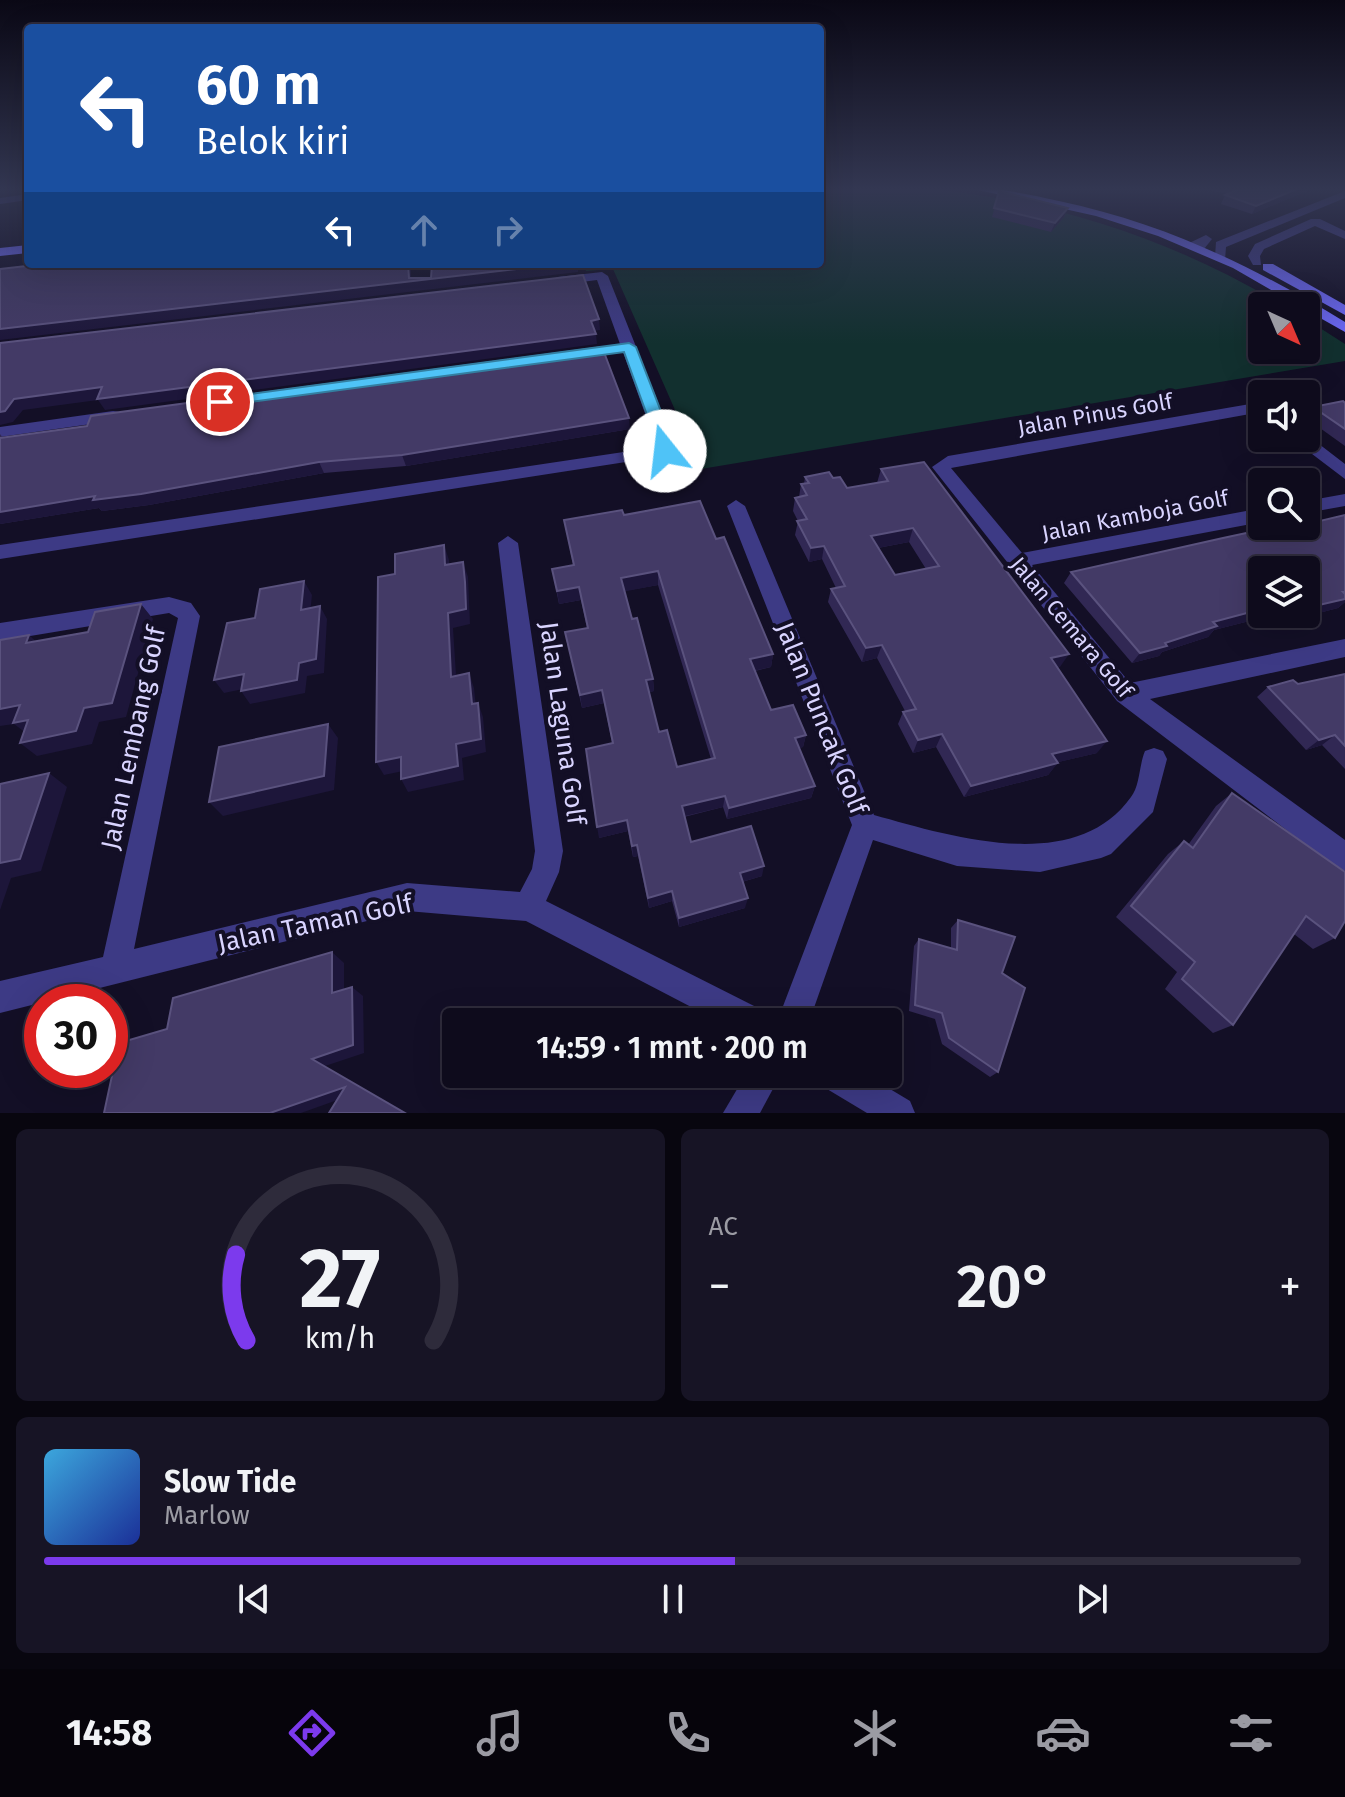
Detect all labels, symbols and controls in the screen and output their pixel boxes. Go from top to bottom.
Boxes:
text: 60 m [196,52,321,119]
icon: left [64,56,168,160]
text: Belok kiri [196,120,350,164]
icon: left [318,208,362,252]
icon: ahead [402,208,446,252]
icon: right [486,208,530,252]
north arrow [1248,292,1320,364]
map controls [1248,292,1320,628]
pin [186,368,254,436]
icon: arrive [198,380,242,424]
button: sound [1248,380,1320,452]
street label: Jalan Pinus Golf [1016,387,1176,441]
position arrow [623,409,707,493]
button: search [1248,468,1320,540]
street label: Jalan Kamboja Golf [1039,484,1232,547]
street label: Jalan Cemara Golf [1005,551,1140,705]
button: layers [1248,556,1320,628]
street label: Jalan Puncak Golf [769,617,875,821]
street label: Jalan Laguna Golf [533,620,592,829]
street label: Jalan Lembang Golf [95,622,173,852]
street label: Jalan Taman Golf [215,887,418,959]
speed limit sign: 30 [24,984,128,1088]
text: 14:59 · 1 mnt · 200 m [536,1030,808,1066]
text: AC [709,1211,738,1242]
text: 27 [300,1229,381,1329]
text: 20° [956,1251,1053,1323]
text: − [709,1260,731,1313]
text: + [1279,1260,1301,1313]
text: km/h [305,1321,376,1356]
text: Slow Tide [164,1464,296,1500]
text: Marlow [164,1500,250,1531]
icon: previous [232,1577,276,1621]
icon: pause [651,1577,695,1621]
icon: next [1070,1577,1114,1621]
icon: directions [284,1705,340,1761]
icon: music [472,1705,528,1761]
icon: phone [660,1705,716,1761]
icon: climate [847,1705,903,1761]
icon: car [1035,1705,1091,1761]
icon: filters [1223,1705,1279,1761]
text: 14:58 [66,1711,152,1755]

